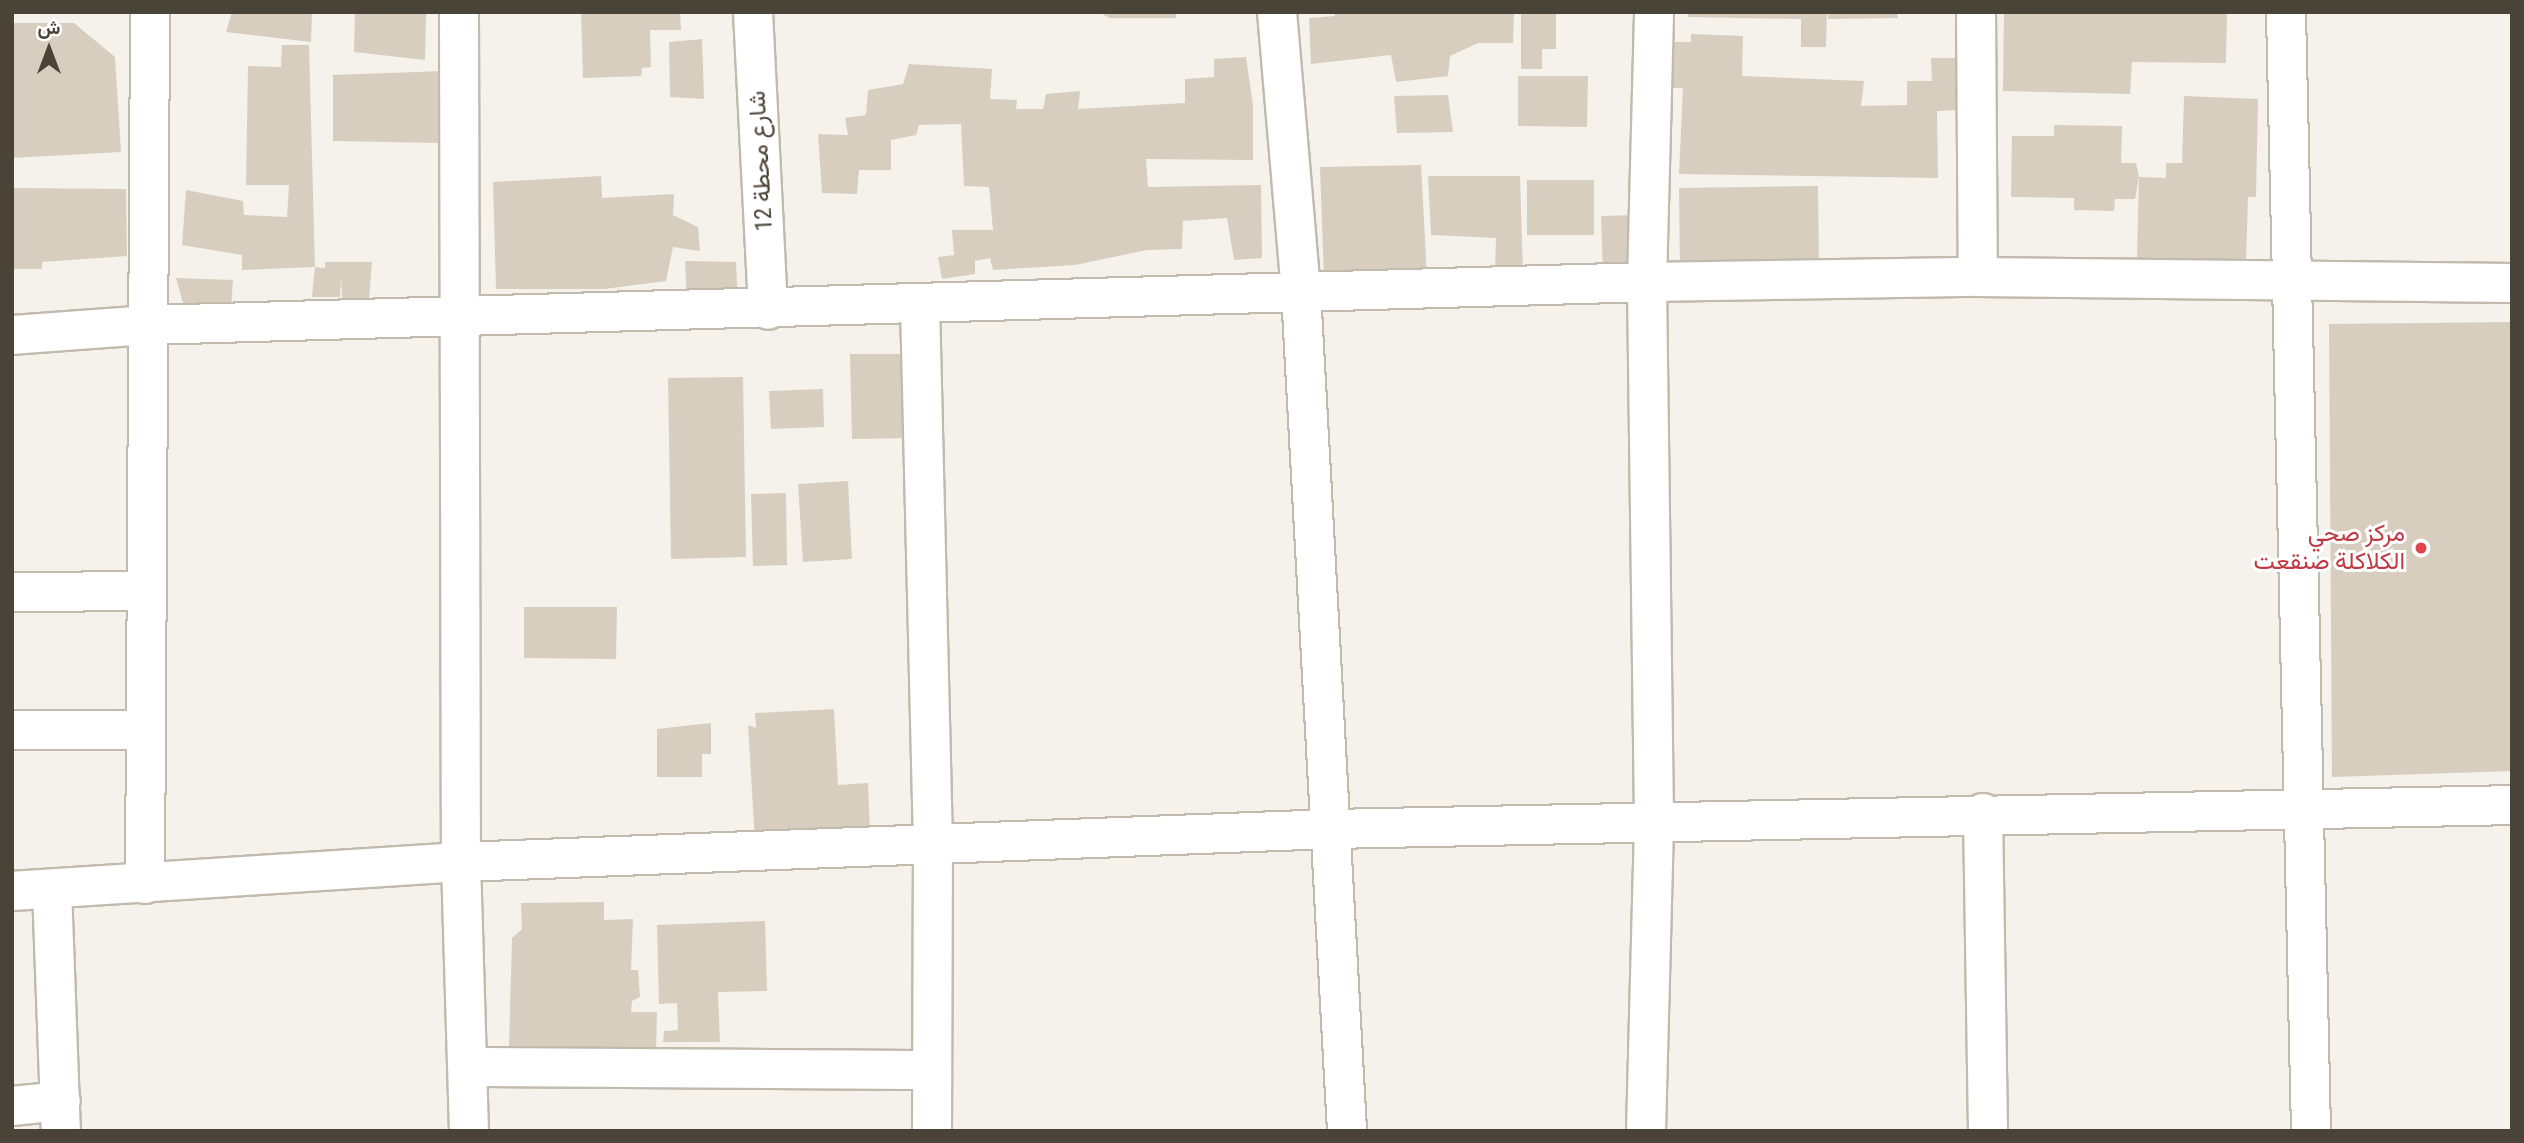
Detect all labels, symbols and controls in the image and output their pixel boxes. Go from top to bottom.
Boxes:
north arrow [14,14,84,84]
text: ش [38,16,60,39]
street label: شارع محطة 12 [743,90,779,232]
place label: مركز صحي الكلاكلة صنقعت [2253,520,2405,576]
marker: مركز صحي الكلاكلة صنقعت [2411,538,2431,558]

